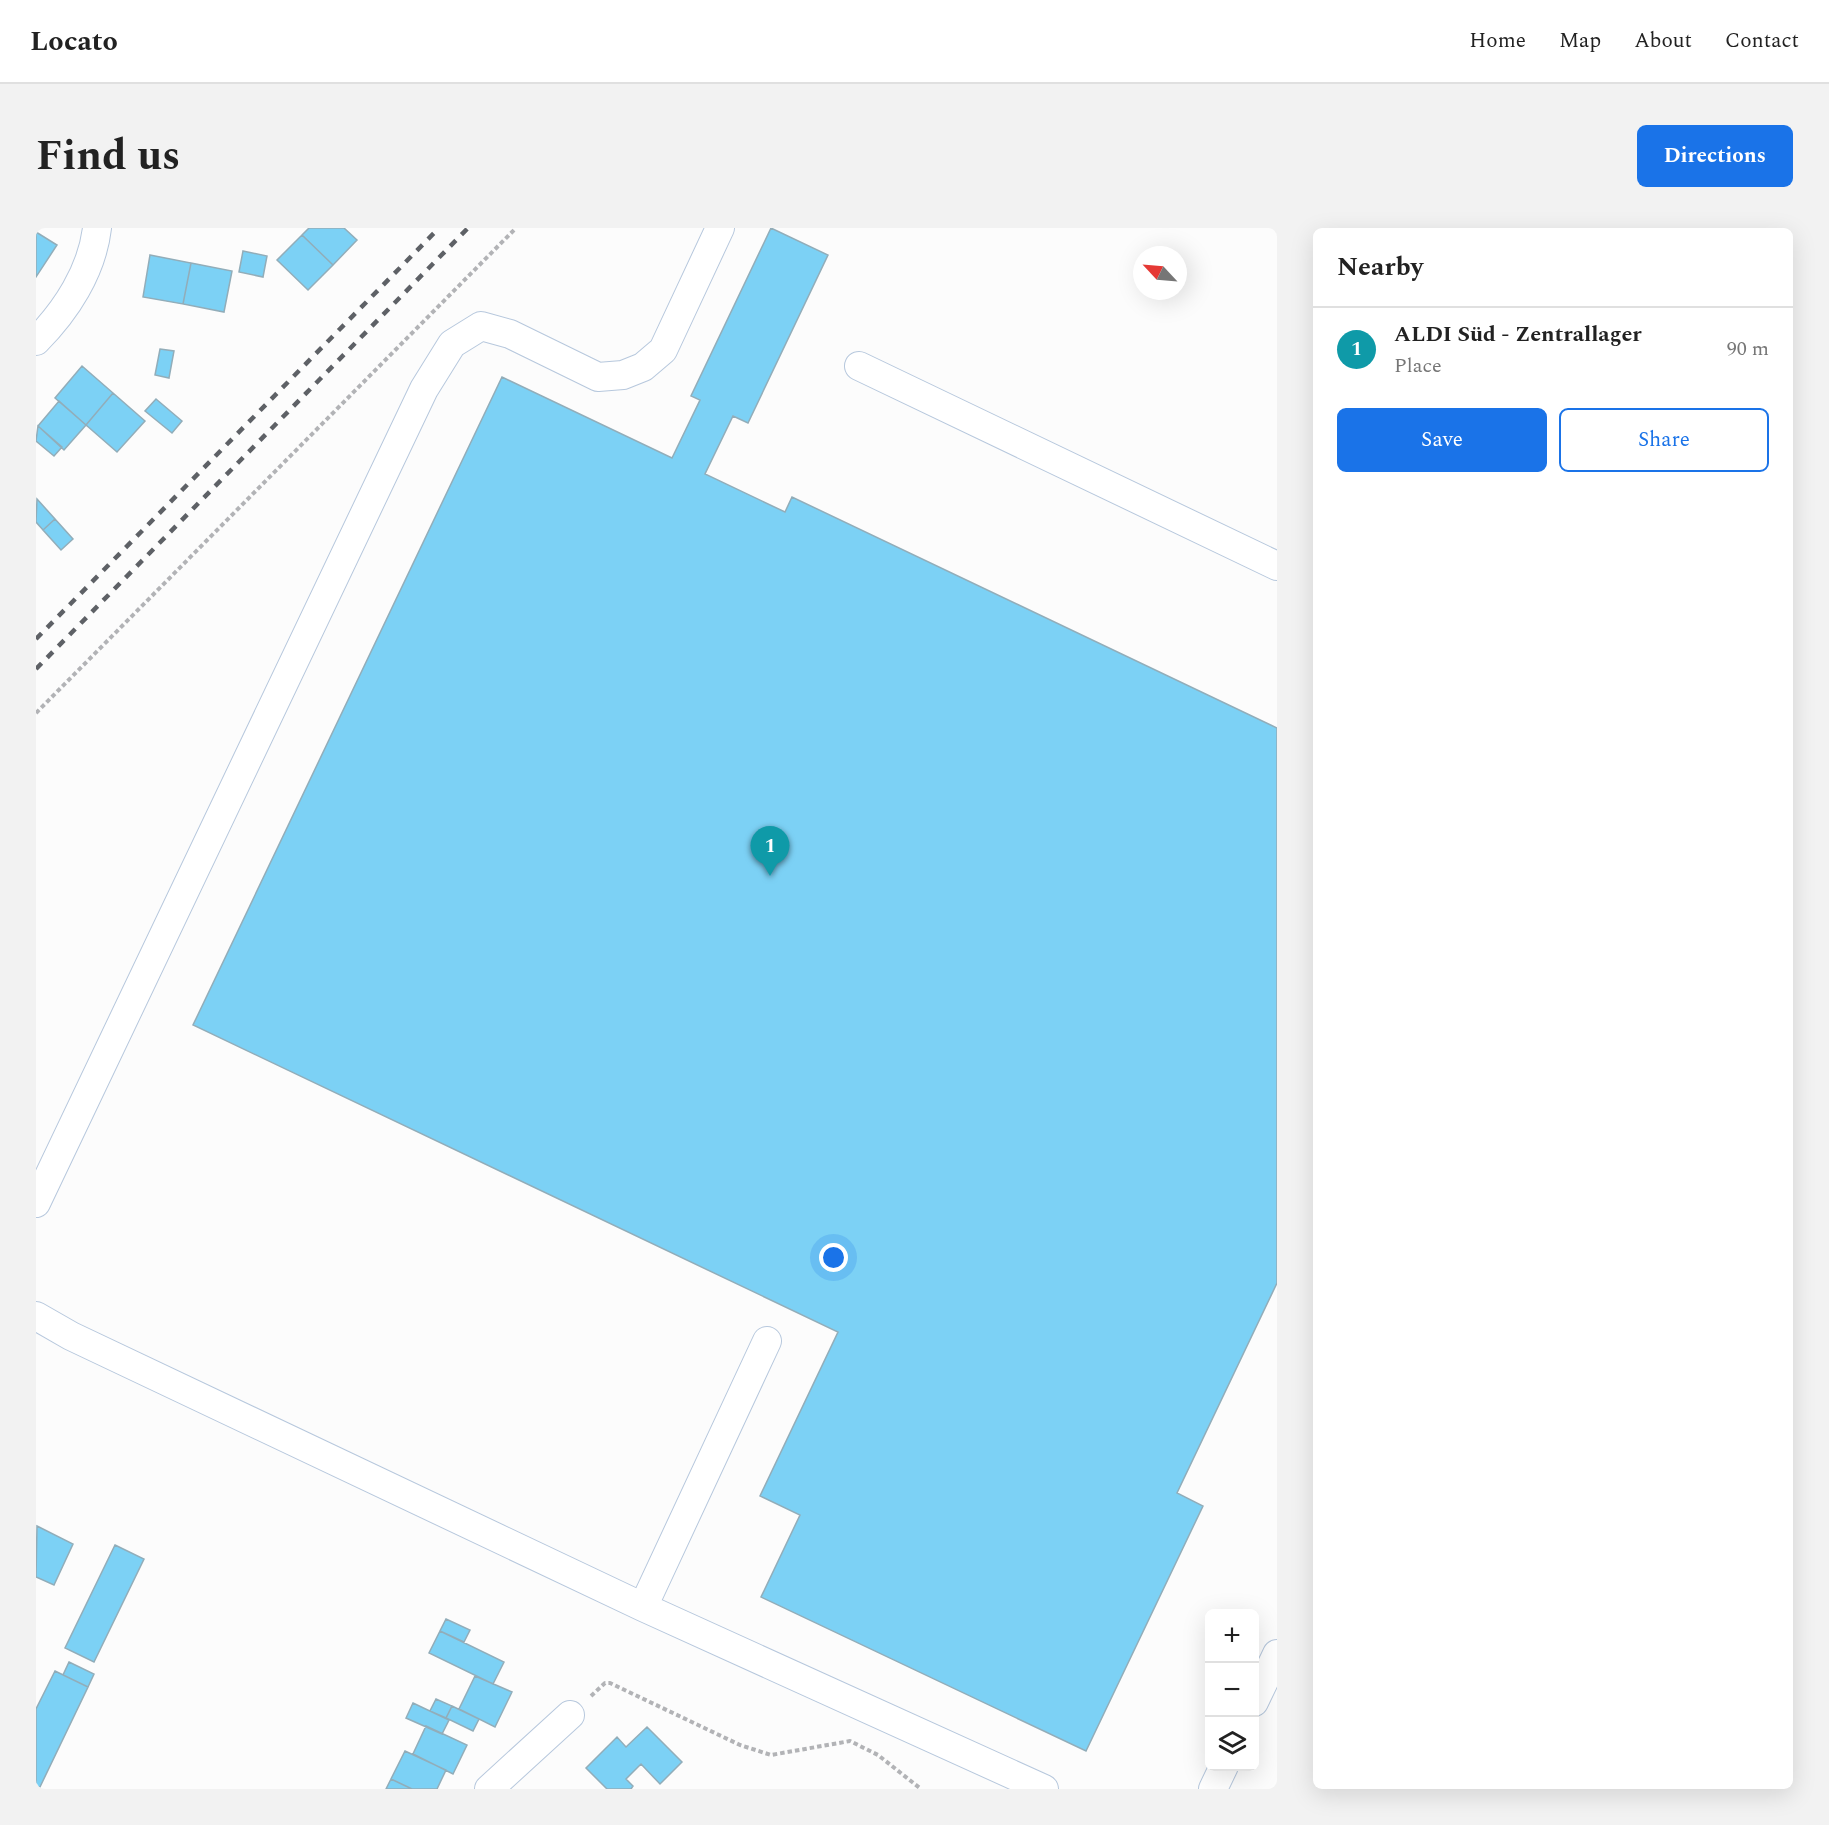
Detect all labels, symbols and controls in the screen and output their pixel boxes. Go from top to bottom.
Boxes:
text: Locato [30,20,118,63]
text: Home [1469,25,1526,57]
text: Map [1559,25,1601,57]
text: About [1634,25,1692,57]
text: Contact [1725,25,1799,57]
text: Find us [36,125,180,188]
button: Directions [1637,125,1793,187]
north arrow [1133,246,1187,300]
text: Nearby [1337,247,1423,287]
text: ALDI Süd - Zentrallager [1394,318,1642,351]
text: 1 [1351,334,1362,364]
text: 90 m [1727,334,1769,364]
text: Place [1394,351,1442,381]
button: Save [1337,408,1547,472]
button: Share [1559,408,1769,472]
pin: 1 [750,826,790,876]
your location [819,1243,848,1272]
map controls [1205,1609,1259,1771]
button: + [1205,1609,1259,1663]
button: − [1205,1663,1259,1717]
button: layers [1205,1717,1259,1771]

